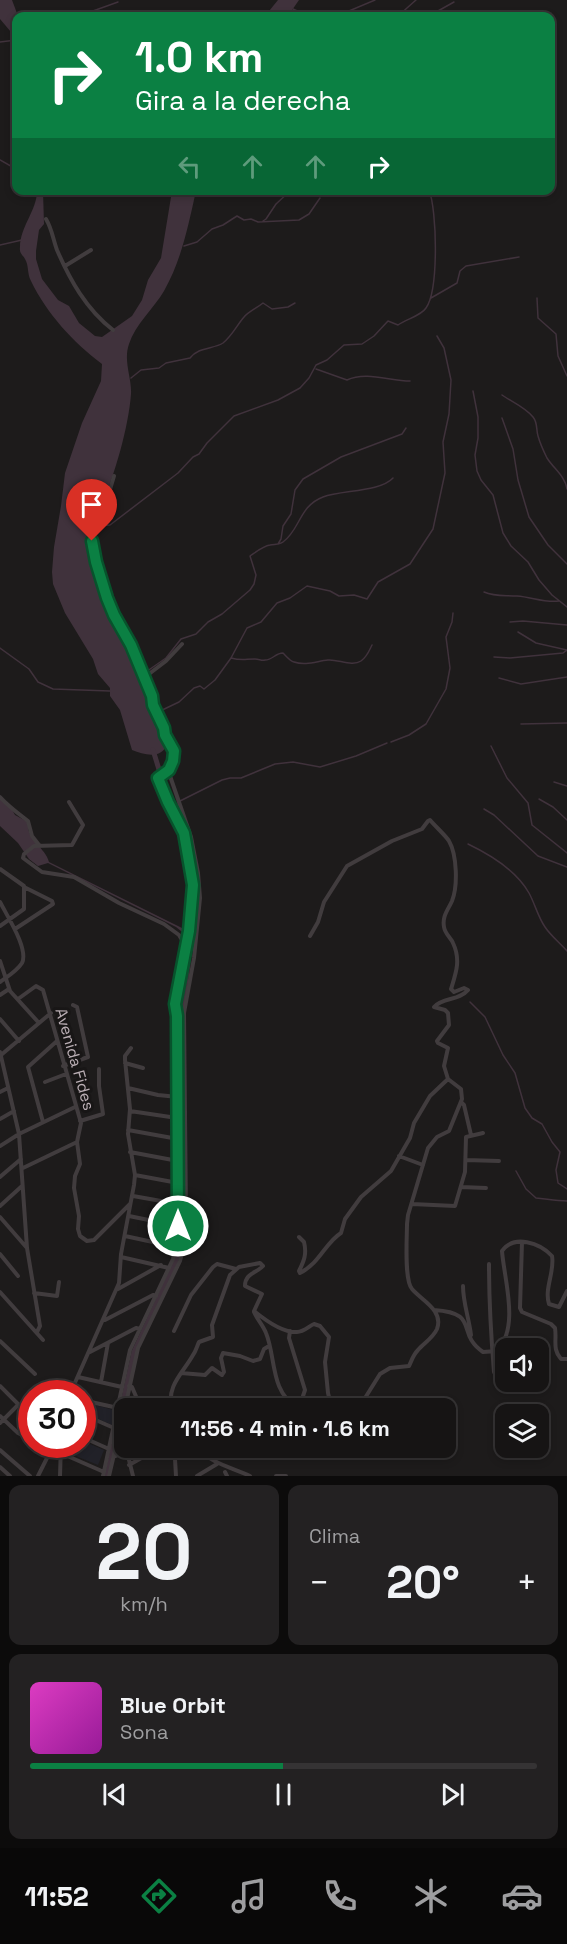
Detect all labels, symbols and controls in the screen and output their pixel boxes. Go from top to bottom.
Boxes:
text: 1.0 km [135,31,263,84]
icon: right [36,36,114,114]
text: Gira a la derecha [135,83,350,118]
icon: left [173,150,206,183]
icon: ahead [236,150,269,183]
icon: ahead [299,150,332,183]
icon: right [362,150,395,183]
pin [66,479,117,541]
icon: arrive [75,488,108,521]
street label: Avenida Fides [50,1005,100,1113]
position arrow [146,1194,210,1258]
map controls [495,1338,549,1458]
button: sound [495,1338,549,1392]
speed limit sign: 30 [18,1380,96,1458]
button: layers [495,1404,549,1458]
text: 11:56 · 4 min · 1.6 km [180,1414,390,1442]
text: 20 [96,1502,192,1602]
text: Clima [309,1523,360,1549]
text: 20° [386,1554,460,1611]
text: − [309,1562,329,1604]
text: + [517,1562,537,1604]
text: km/h [120,1591,168,1617]
text: Blue Orbit [120,1691,226,1719]
text: Sona [120,1719,168,1745]
icon: previous [98,1778,131,1811]
icon: pause [267,1778,300,1811]
icon: next [436,1778,469,1811]
icon: directions [138,1875,180,1917]
icon: music [228,1875,270,1917]
icon: phone [319,1875,361,1917]
icon: climate [410,1875,452,1917]
icon: car [501,1875,543,1917]
text: 11:52 [24,1879,89,1914]

